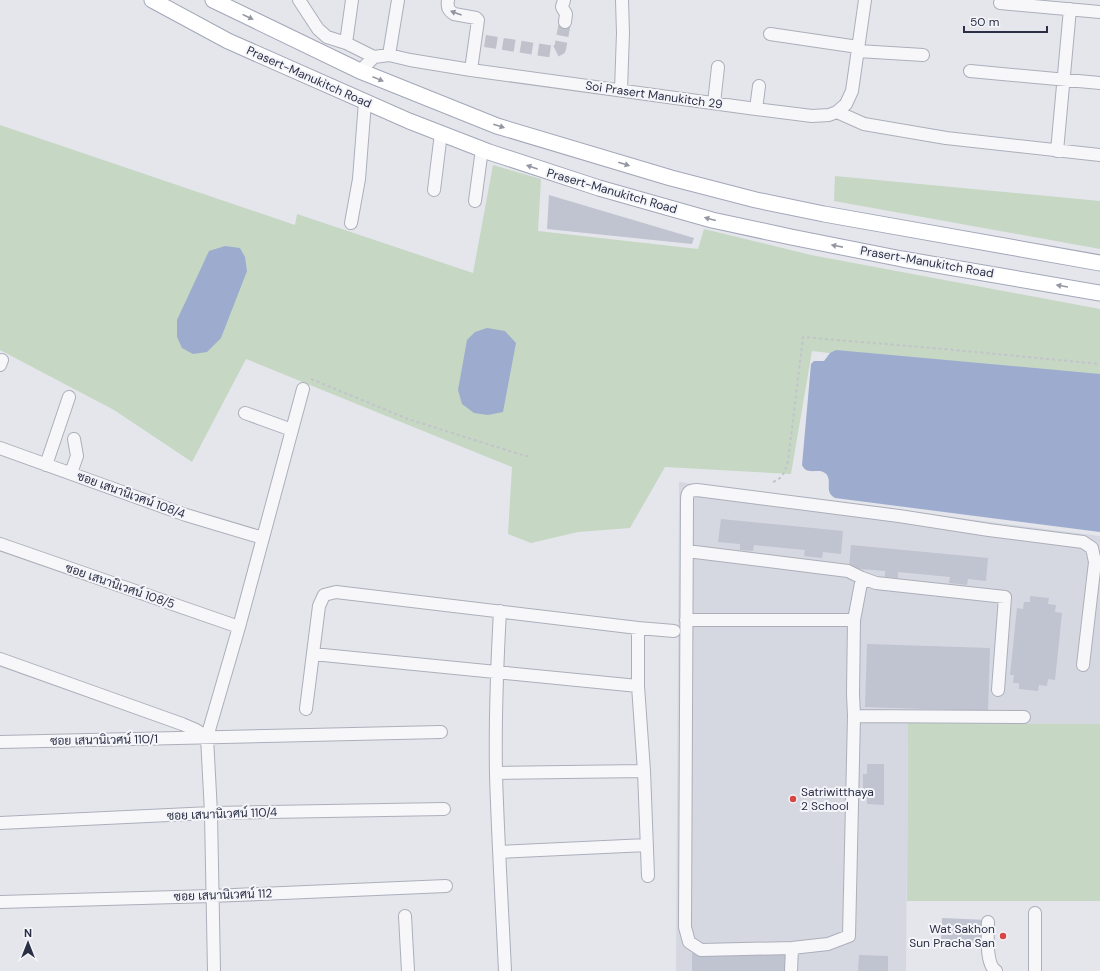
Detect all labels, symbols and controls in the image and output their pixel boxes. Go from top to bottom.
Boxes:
scale bar [964,8,1047,34]
one-way arrow [450,10,462,16]
one-way arrow [243,14,254,20]
text: 50 m [970,14,999,30]
street label: Prasert-Manukitch Road [244,42,374,112]
one-way arrow [373,76,384,82]
street label: Soi Prasert Manukitch 29 [584,77,724,113]
one-way arrow [494,124,506,130]
one-way arrow [618,161,630,167]
one-way arrow [525,163,537,169]
street label: Prasert-Manukitch Road [545,165,679,217]
one-way arrow [704,216,716,222]
street label: Prasert-Manukitch Road [859,242,995,282]
one-way arrow [831,243,843,249]
one-way arrow [1055,283,1068,289]
street label: ซอย เสนานิเวศน์ 108/4 [75,468,187,522]
street label: ซอย เสนานิเวศน์ 108/5 [63,560,177,612]
street label: ซอย เสนานิเวศน์ 110/1 [50,731,158,749]
place label: Satriwitthaya 2 School [801,784,874,814]
marker: Satriwitthaya 2 School [788,794,798,804]
street label: ซอย เสนานิเวศน์ 110/4 [166,804,278,824]
street label: ซอย เสนานิเวศน์ 112 [173,885,273,905]
place label: Wat Sakhon Sun Pracha San [909,921,995,951]
north arrow [8,923,48,963]
text: N [24,926,32,940]
marker: Wat Sakhon Sun Pracha San [998,931,1008,941]

